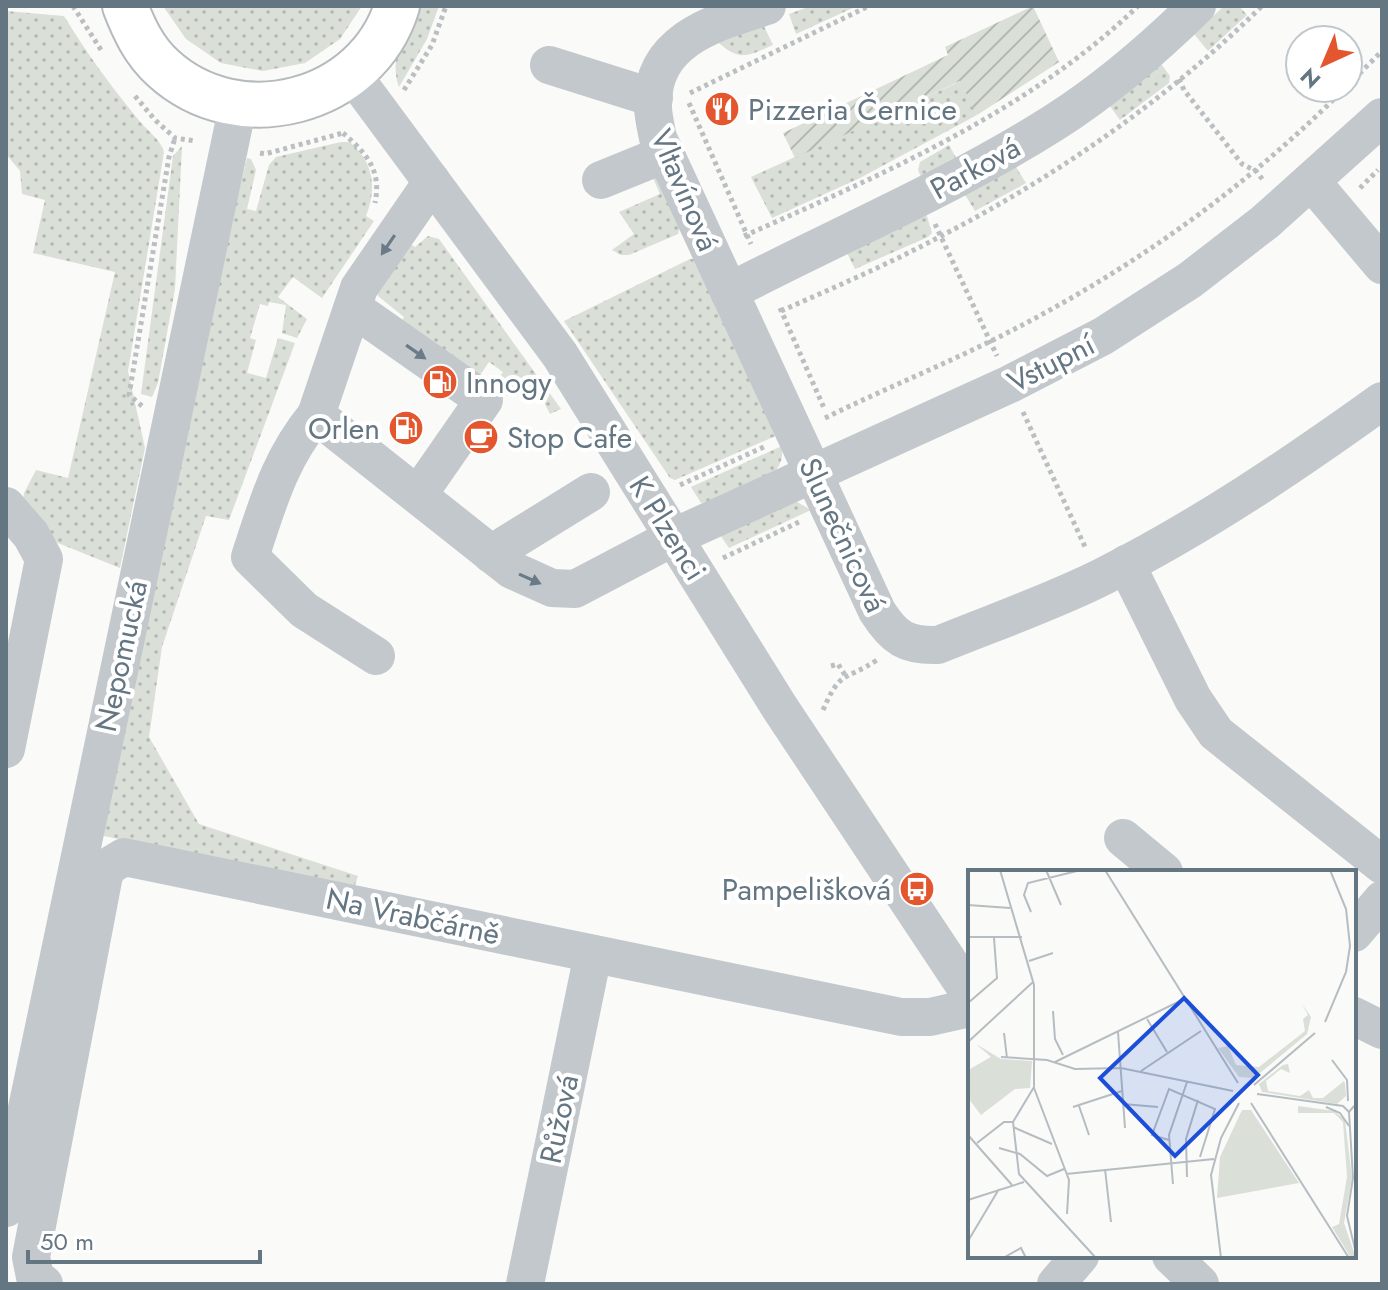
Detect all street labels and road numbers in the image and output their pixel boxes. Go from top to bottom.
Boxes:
street label: Vltavínová [640,122,730,258]
street label: Parková [922,126,1028,210]
street label: Vstupní [1000,322,1103,403]
street label: Slunečnicová [788,451,898,619]
street label: K Plzenci [619,467,717,589]
street label: Nepomucká [84,576,158,736]
street label: Na Vrabčárně [322,877,504,955]
street label: Růžová [529,1071,589,1167]

